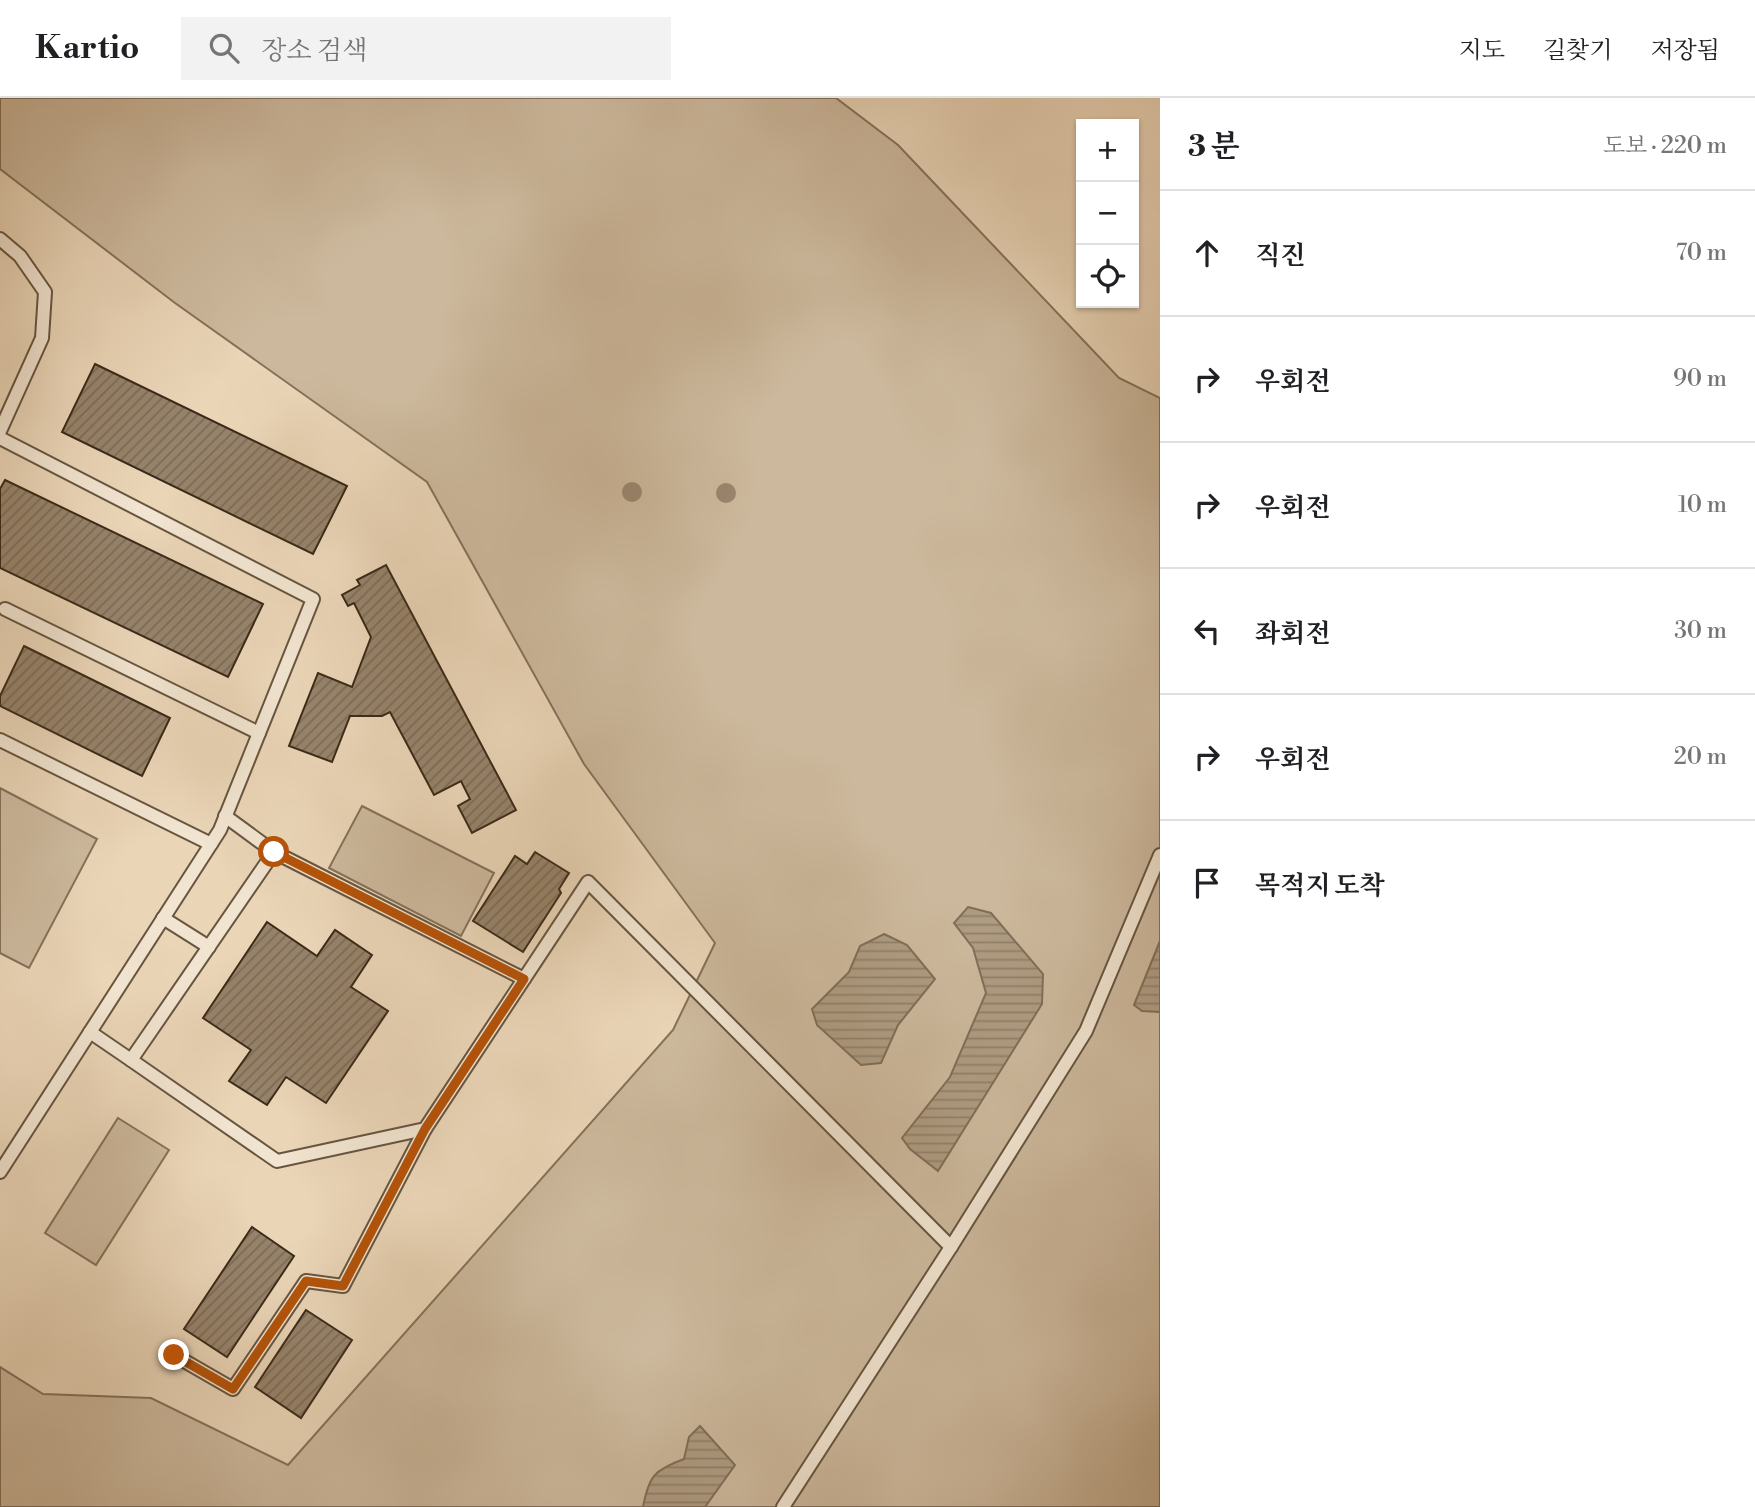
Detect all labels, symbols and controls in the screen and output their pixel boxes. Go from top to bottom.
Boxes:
search box [181,17,671,80]
text: Kartio [35,28,139,69]
icon: search [205,29,243,67]
text: 장소 검색 [261,35,367,67]
text: 지도 [1459,36,1505,66]
text: 길찾기 [1543,36,1612,66]
text: 저장됨 [1650,36,1720,66]
map controls [1076,119,1139,308]
button: + [1076,119,1139,182]
text: 3 분 [1188,128,1240,166]
text: 도보 · 220 m [1603,132,1727,160]
button: − [1076,182,1139,245]
icon: ahead [1188,234,1226,272]
text: 70 m [1676,239,1727,267]
text: 직진 [1255,240,1305,272]
button: locate [1076,245,1139,308]
icon: right [1188,360,1226,398]
text: 90 m [1673,365,1727,393]
text: 우회전 [1255,366,1330,398]
icon: right [1188,486,1226,524]
text: 10 m [1678,491,1727,519]
text: 우회전 [1255,492,1330,524]
icon: left [1188,612,1226,650]
text: 30 m [1674,617,1727,645]
text: 좌회전 [1255,618,1330,650]
icon: right [1188,738,1226,776]
text: 20 m [1674,743,1727,771]
text: 우회전 [1255,744,1330,776]
route start [258,836,289,867]
icon: arrive [1188,864,1226,902]
text: 목적지 도착 [1255,870,1385,902]
route end [158,1339,189,1370]

